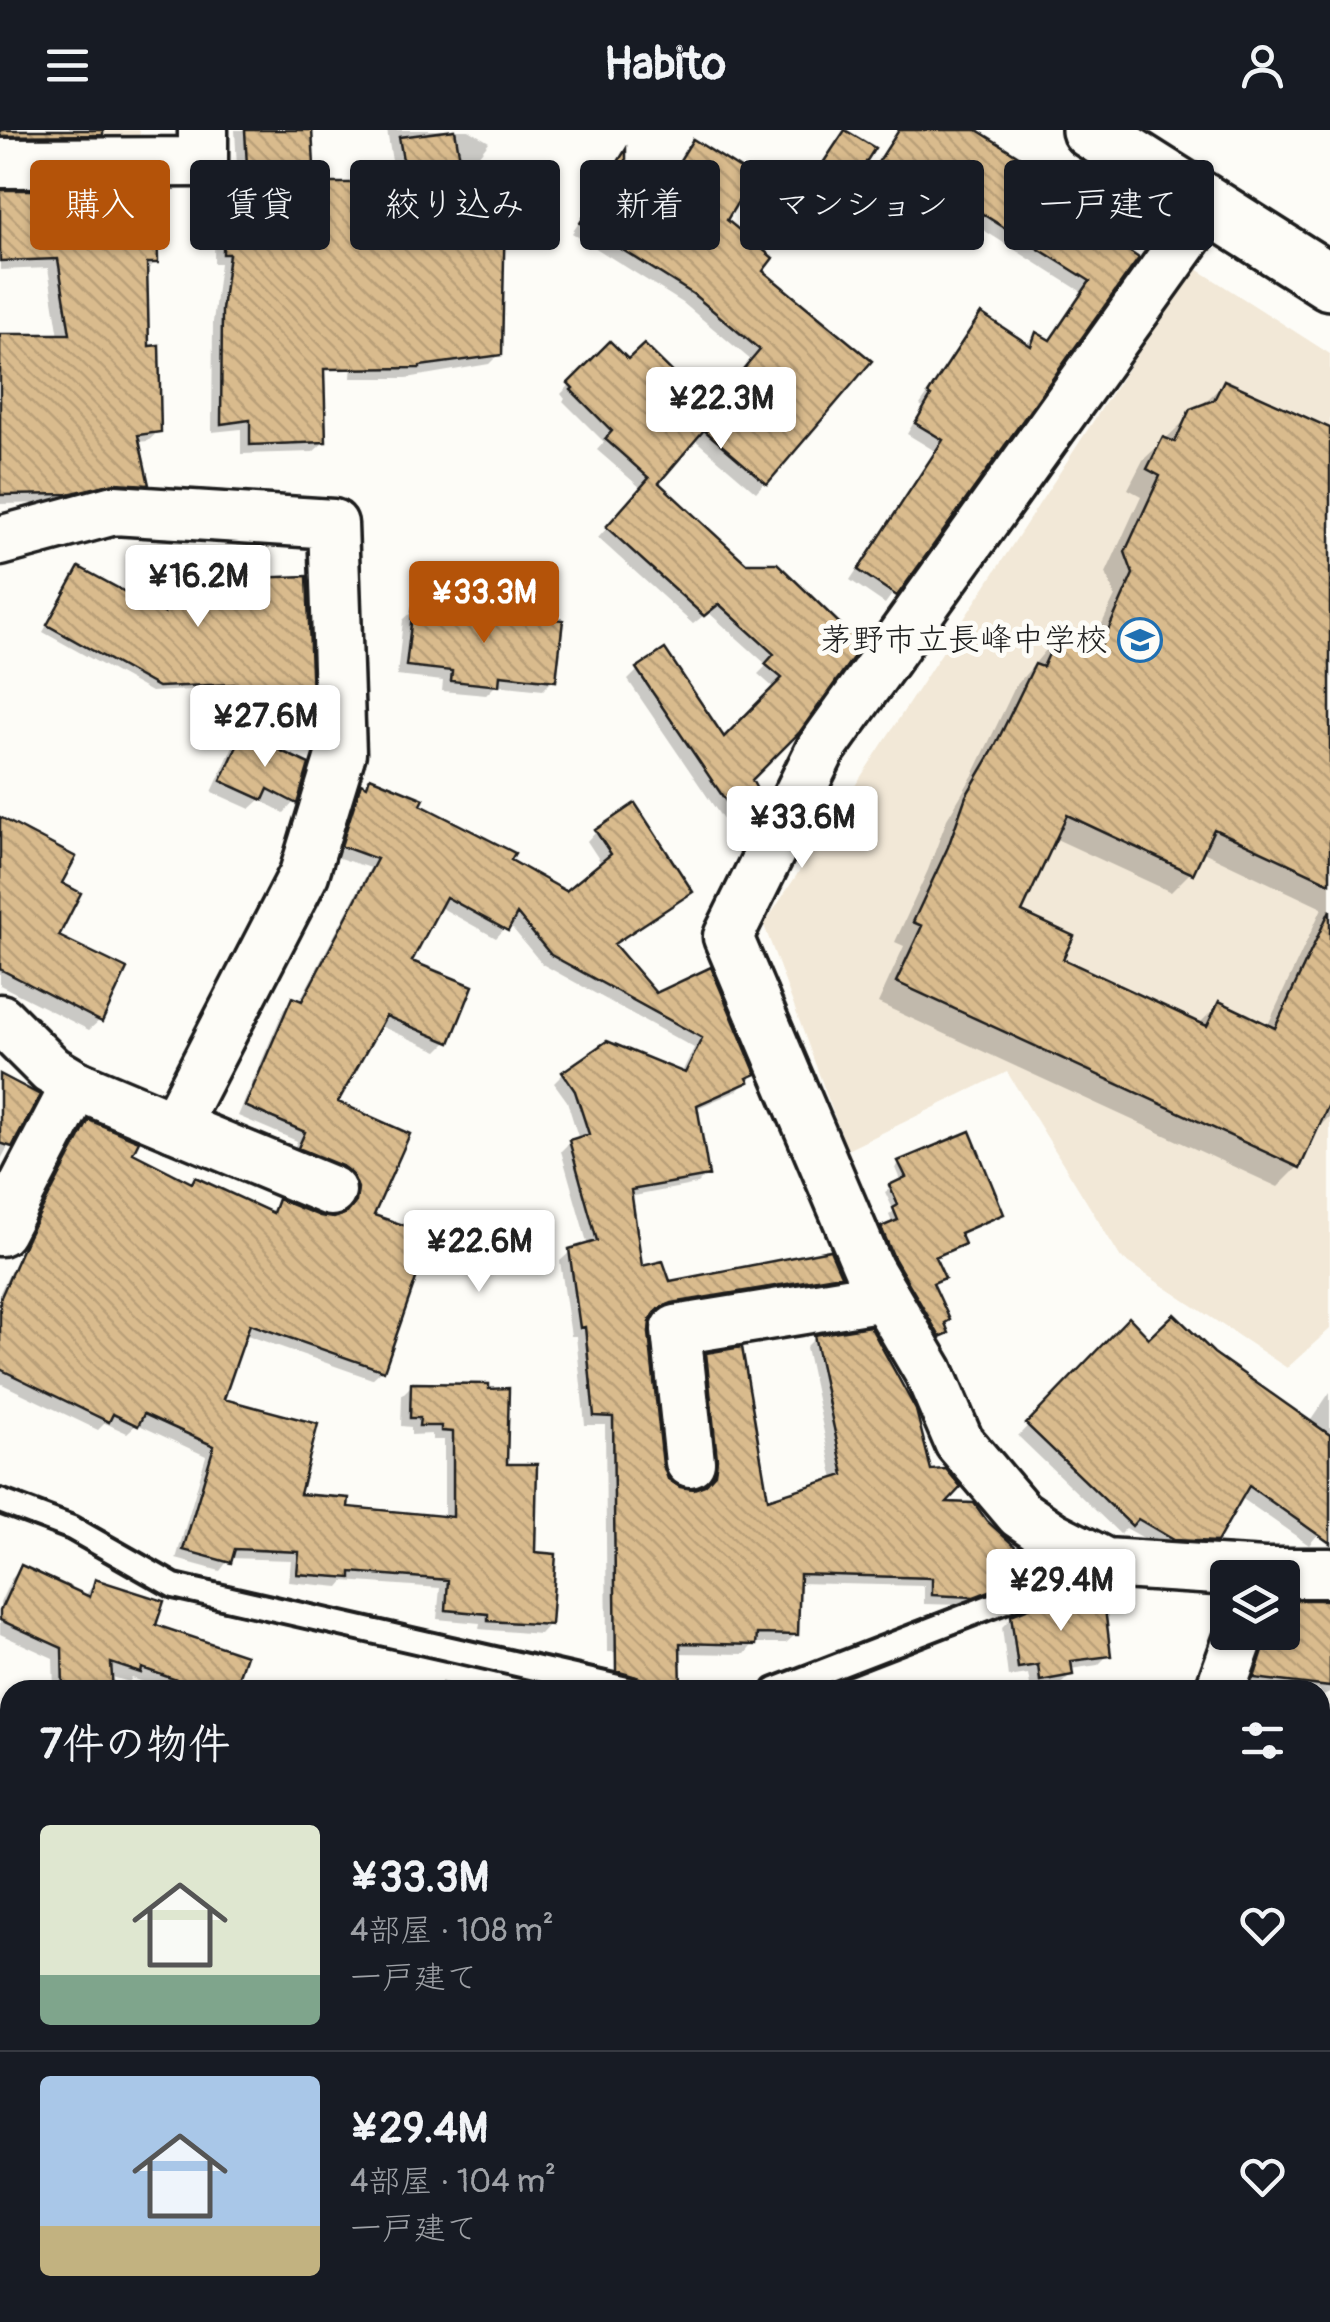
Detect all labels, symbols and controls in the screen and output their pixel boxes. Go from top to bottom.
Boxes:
text: Habito [604,37,726,93]
icon: menu [40,38,95,93]
icon: person [1235,38,1290,93]
chip: 購入 [30,160,170,250]
chip: 賃貸 [190,160,330,250]
chip: 絞り込み [350,160,560,250]
chip: 新着 [580,160,720,250]
chip: マンション [740,160,984,250]
chip: 一戸建て [1004,160,1214,250]
pin: ¥22.3M [640,367,802,452]
text: ¥22.3M [668,379,774,419]
pin: ¥16.2M [117,545,279,630]
text: ¥16.2M [147,557,249,597]
pin: ¥33.3M [403,561,565,646]
text: ¥33.3M [431,573,537,613]
school or university icon: 茅野市立長峰中学校 [1117,617,1163,663]
place label: 茅野市立長峰中学校 [820,620,1108,660]
pin: ¥27.6M [184,685,346,770]
text: ¥27.6M [212,697,318,737]
pin: ¥33.6M [721,786,883,871]
text: ¥33.6M [749,798,855,838]
pin: ¥22.6M [398,1210,560,1295]
text: ¥22.6M [426,1222,532,1262]
pin: ¥29.4M [980,1549,1142,1634]
map controls [1210,1560,1300,1650]
button: layers [1210,1560,1300,1650]
text: ¥29.4M [1008,1561,1114,1601]
icon: filters [1235,1713,1290,1768]
text: 7件の物件 [40,1719,230,1771]
text: ¥33.3M [350,1852,489,1904]
icon: home [120,1865,240,1985]
icon: heart [1235,1898,1290,1953]
text: 4部屋 · 108 m² [350,1911,554,1951]
text: 一戸建て [350,1958,478,1998]
text: ¥29.4M [350,2103,488,2155]
icon: home [120,2116,240,2236]
icon: heart [1235,2149,1290,2204]
text: 4部屋 · 104 m² [350,2162,556,2202]
text: 一戸建て [350,2209,478,2249]

